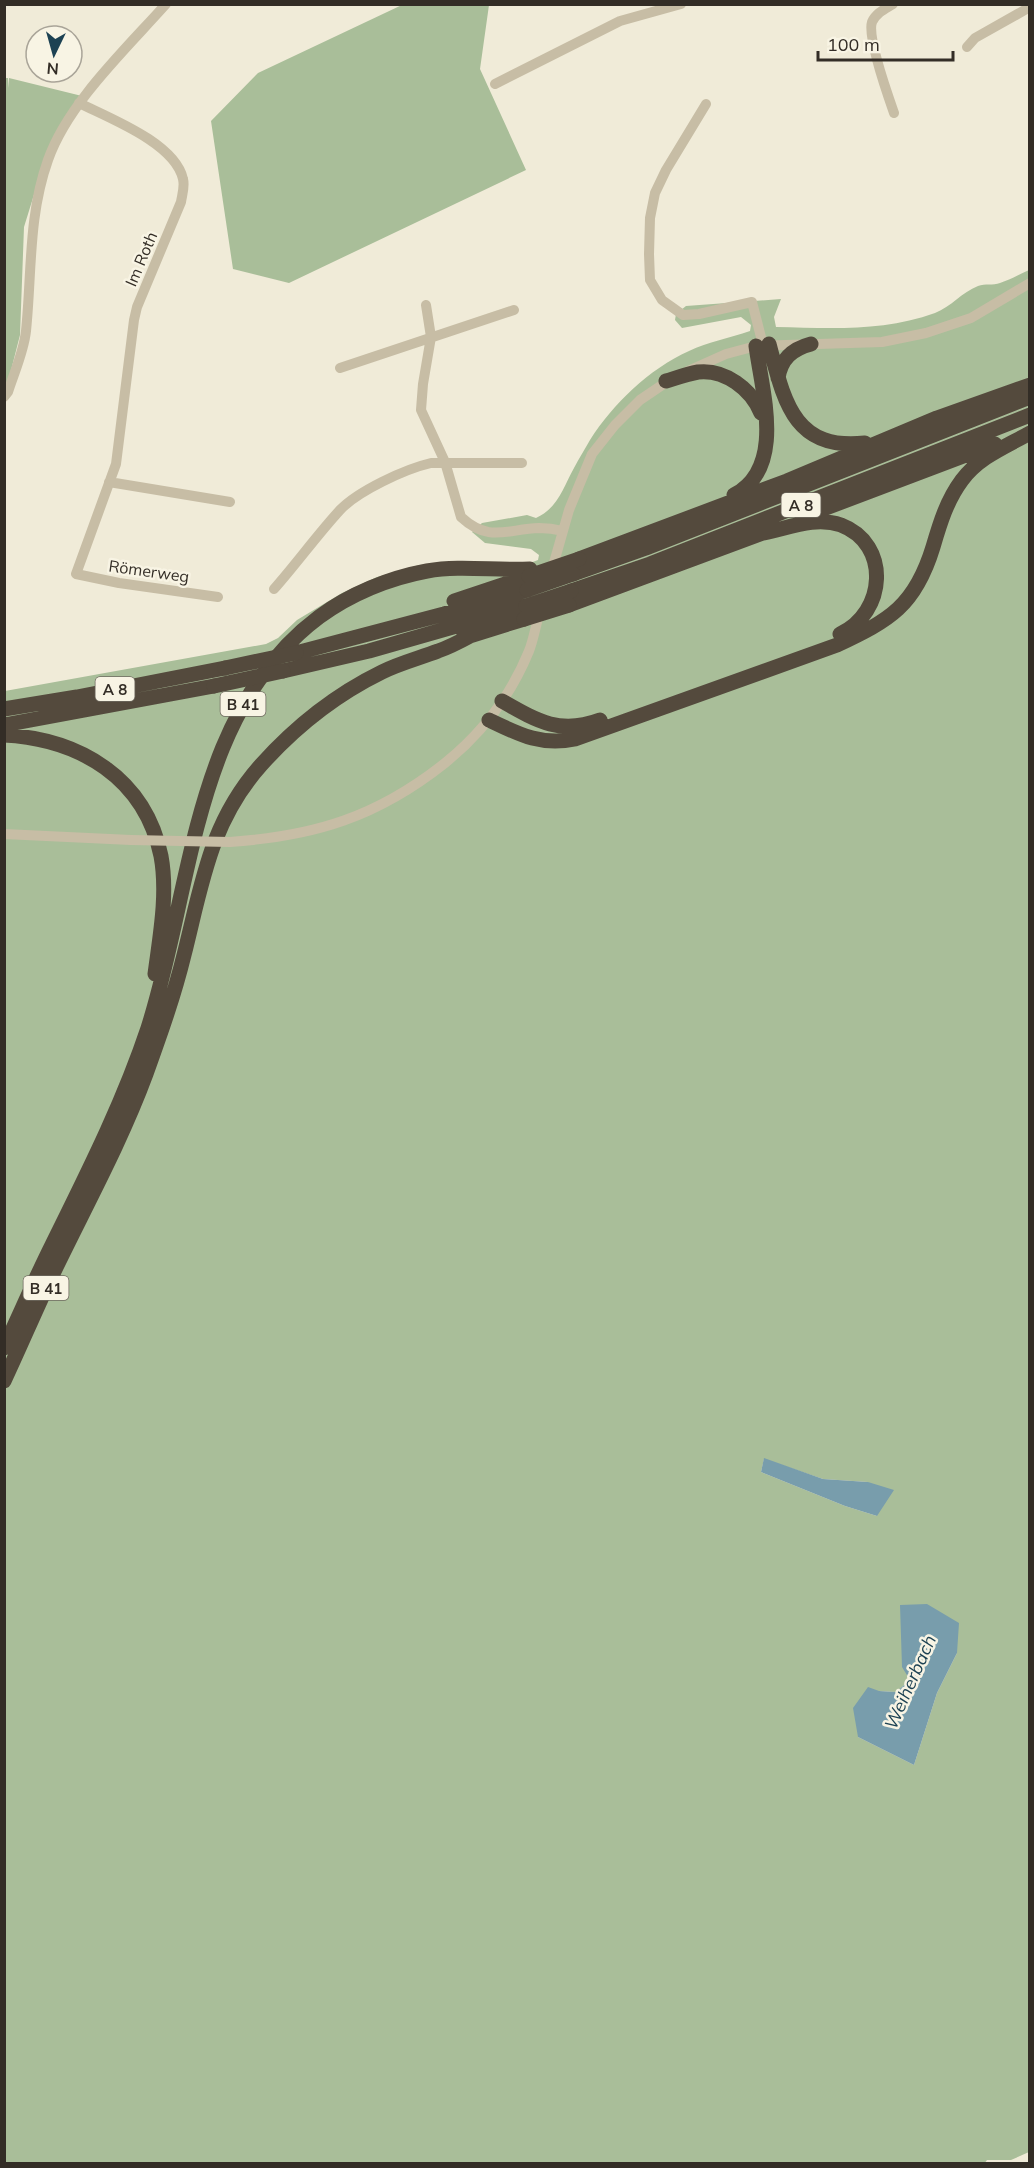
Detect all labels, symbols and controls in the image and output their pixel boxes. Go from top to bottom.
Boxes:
north arrow [24,24,84,84]
scale bar [818,24,953,62]
text: 100 m [827,33,880,56]
text: N [46,58,60,79]
street label: Im Roth [121,229,161,289]
road number: A 8 [782,493,820,517]
street label: Römerweg [107,555,191,587]
road number: A 8 [96,677,134,701]
road number: B 41 [220,692,266,716]
road number: B 41 [24,1276,68,1300]
water label: Weiherbach [879,1631,941,1733]

